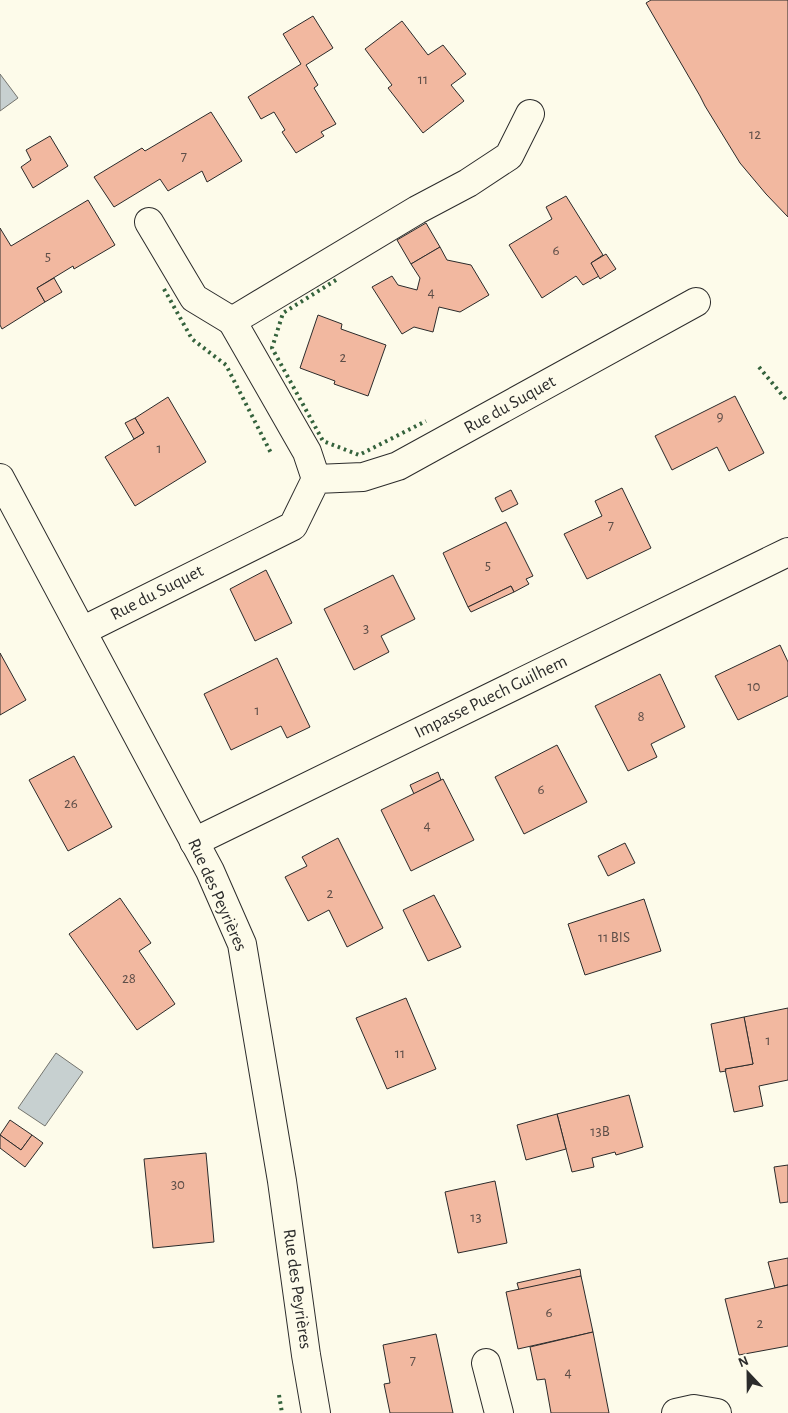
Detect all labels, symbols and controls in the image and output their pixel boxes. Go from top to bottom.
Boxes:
house number: 11 [418,72,428,87]
house number: 12 [749,127,761,142]
house number: 7 [181,149,187,164]
house number: 6 [552,243,560,258]
house number: 5 [45,249,51,264]
house number: 4 [427,285,435,300]
house number: 2 [340,350,347,365]
street label: Rue du Suquet [461,372,559,437]
house number: 9 [716,409,724,424]
house number: 1 [156,441,162,456]
house number: 7 [608,518,614,533]
house number: 5 [485,558,491,573]
street label: Rue du Suquet [108,562,207,624]
house number: 3 [363,621,369,636]
street label: Impasse Puech Guilhem [412,652,570,742]
house number: 10 [747,679,761,694]
house number: 1 [254,703,260,718]
house number: 8 [637,709,645,724]
house number: 6 [537,782,545,797]
house number: 26 [64,796,78,811]
house number: 4 [423,818,431,833]
street label: Rue des Peyrières [184,836,250,954]
house number: 2 [327,886,334,901]
house number: 11 BIS [598,930,630,945]
house number: 28 [122,971,136,986]
house number: 1 [765,1033,771,1048]
house number: 11 [395,1046,405,1061]
house number: 13B [590,1124,610,1139]
house number: 30 [171,1177,185,1192]
house number: 13 [470,1210,482,1225]
street label: Rue des Peyrières [280,1228,314,1350]
house number: 6 [545,1305,553,1320]
house number: 2 [757,1316,764,1331]
north arrow [723,1348,773,1398]
house number: 7 [410,1353,416,1368]
text: N [736,1354,751,1370]
house number: 4 [564,1365,572,1380]

